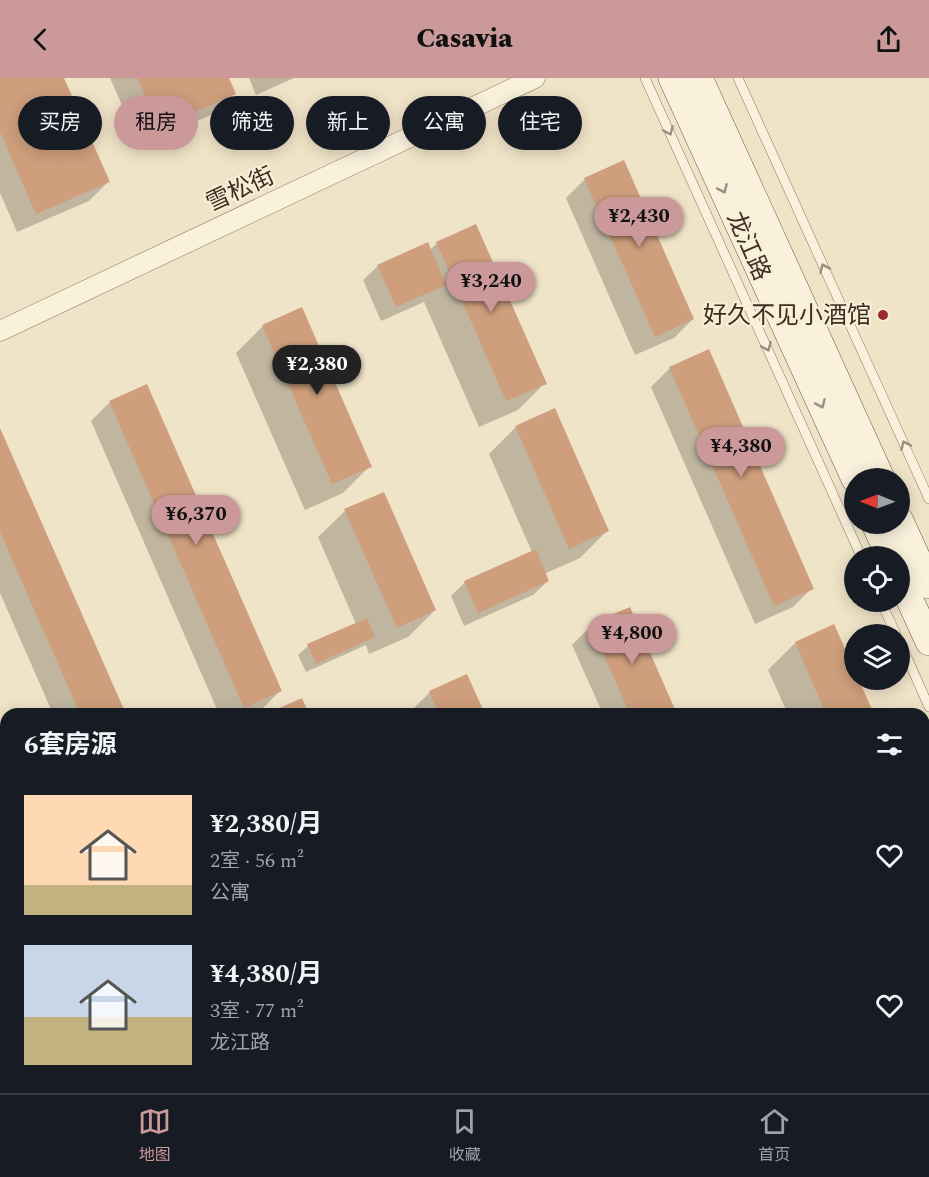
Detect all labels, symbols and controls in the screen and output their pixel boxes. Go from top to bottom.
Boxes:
text: Casavia [416,18,513,60]
icon: back [24,23,57,56]
icon: share [872,23,905,56]
chip: 买房 [18,96,102,150]
chip: 租房 [114,96,198,150]
chip: 筛选 [210,96,294,150]
chip: 新上 [306,96,390,150]
chip: 公寓 [402,96,486,150]
chip: 住宅 [498,96,582,150]
one-way arrow [662,125,674,136]
street label: 雪松街 [200,158,281,221]
one-way arrow [715,182,727,193]
pin: ¥2,430 [590,197,688,248]
text: ¥2,430 [608,201,670,231]
street label: 龙江路 [717,206,779,287]
pin: ¥3,240 [442,262,540,313]
one-way arrow [819,263,831,274]
text: ¥3,240 [460,266,522,296]
place label: 好久不见小酒馆 [703,298,871,334]
marker: 好久不见小酒馆 [876,308,890,322]
one-way arrow [759,341,771,352]
pin: ¥2,380 [268,345,366,396]
text: ¥2,380 [286,349,348,379]
one-way arrow [814,398,826,409]
pin: ¥4,380 [692,427,790,478]
text: ¥4,380 [710,431,772,461]
one-way arrow [900,441,912,452]
north arrow [844,468,910,534]
map controls [844,468,910,690]
pin: ¥6,370 [147,495,245,546]
text: ¥6,370 [165,499,227,529]
button: locate [844,546,910,612]
pin: ¥4,800 [583,614,681,665]
text: ¥4,800 [601,618,663,648]
button: layers [844,624,910,690]
text: 6套房源 [24,725,117,765]
icon: filters [873,728,906,761]
text: ¥2,380/月 [210,804,322,844]
icon: home [72,819,144,891]
icon: heart [873,839,906,872]
text: 2室 · 56 m² [210,846,304,876]
text: 公寓 [210,878,250,908]
text: ¥4,380/月 [210,954,322,994]
icon: home [72,969,144,1041]
icon: heart [873,989,906,1022]
text: 3室 · 77 m² [210,996,304,1026]
text: 龙江路 [210,1028,270,1058]
tab: 地图 [138,1105,171,1167]
tab: 收藏 [448,1105,481,1167]
tab: 首页 [758,1105,791,1167]

